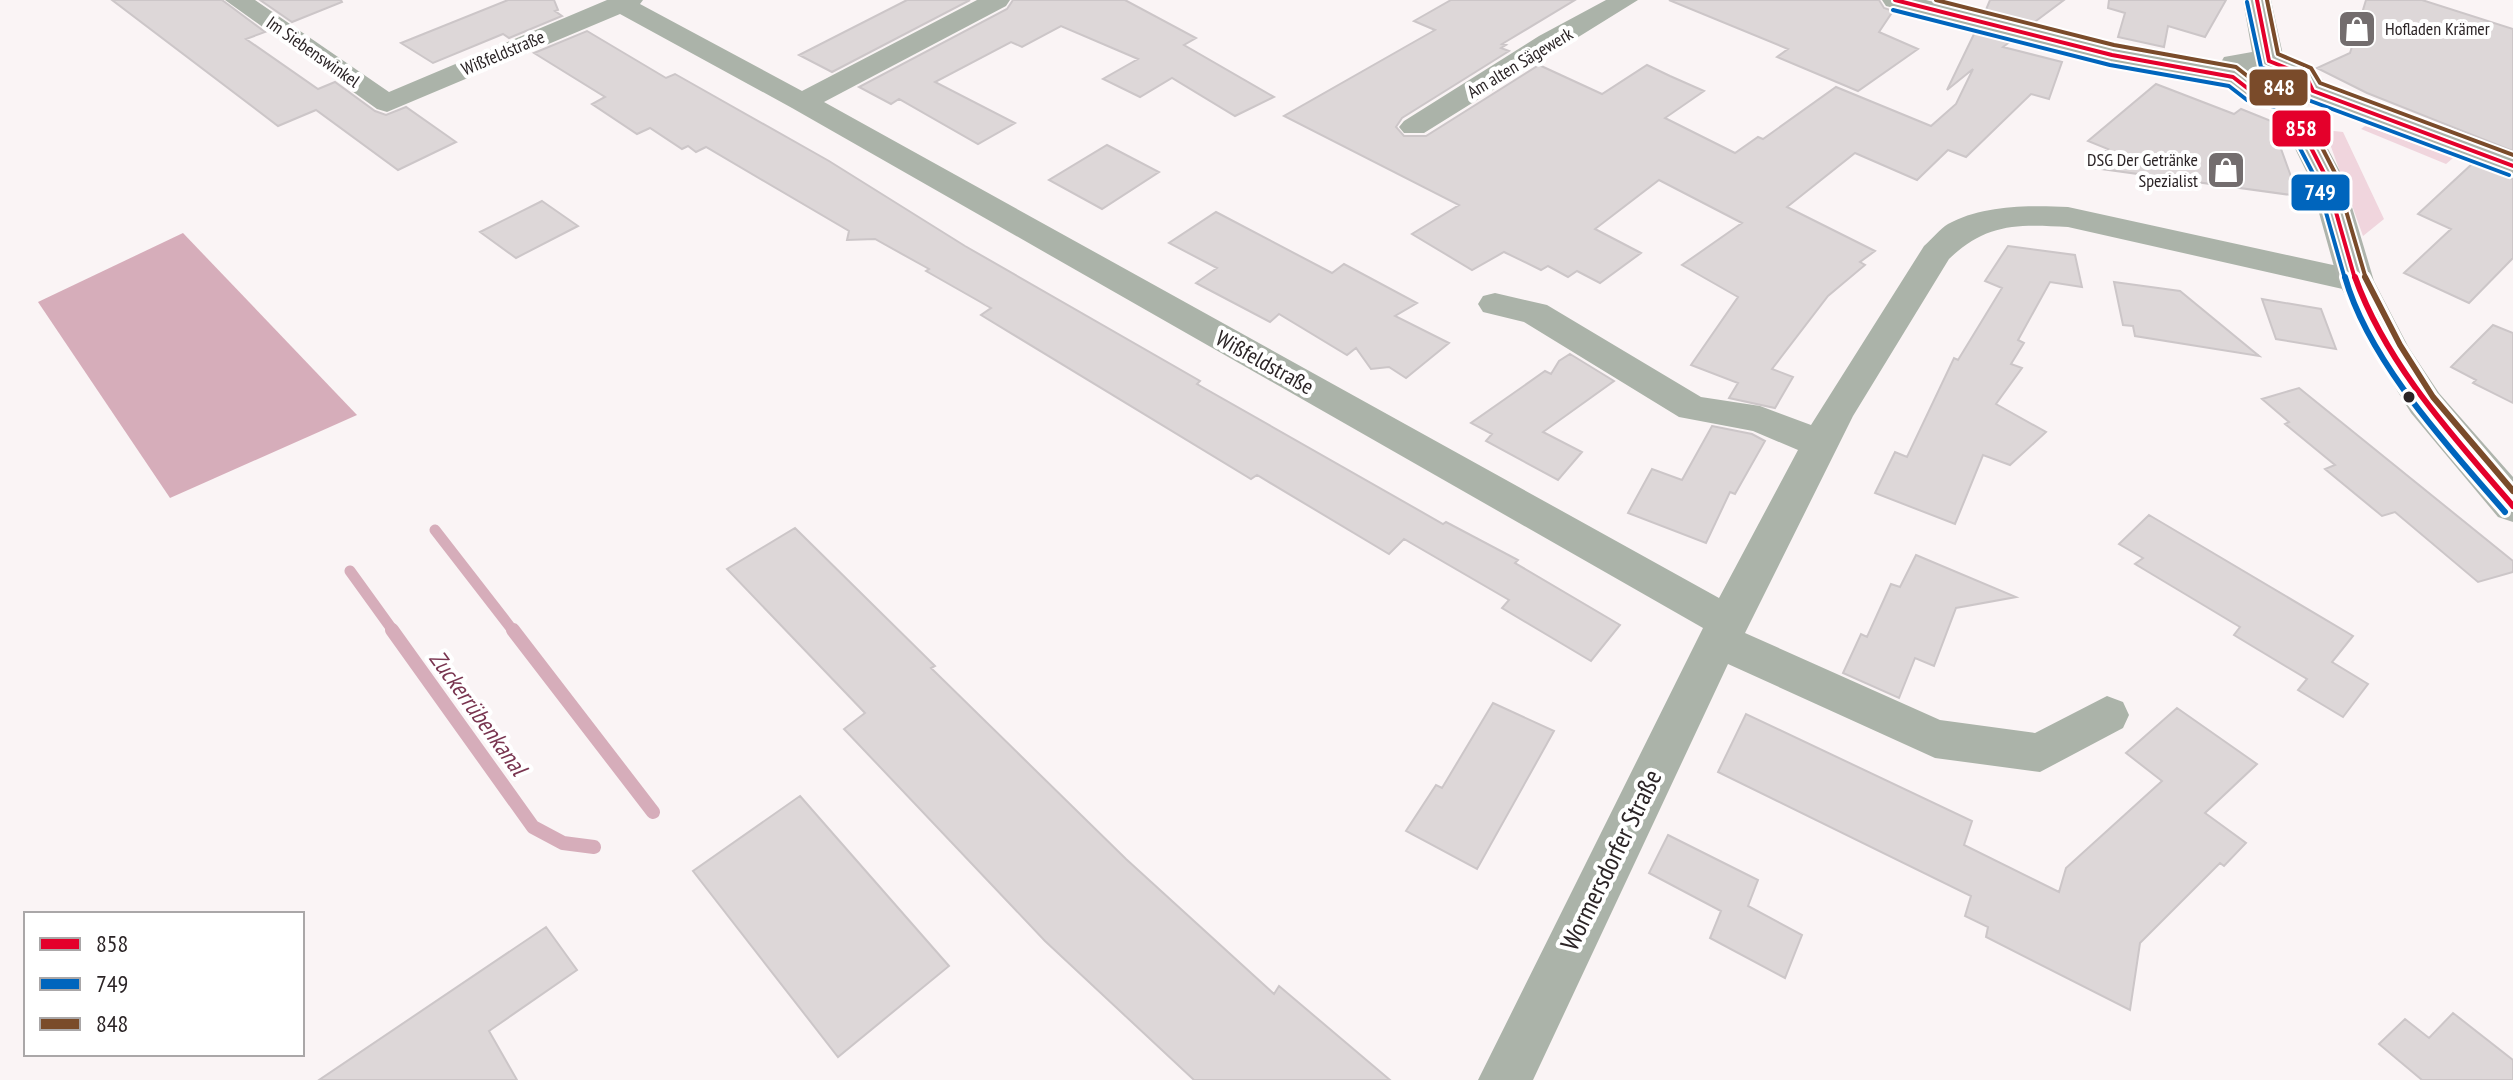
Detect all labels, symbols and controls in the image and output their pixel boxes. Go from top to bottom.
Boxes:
shop icon: Hofladen Krämer [2336,8,2378,50]
street label: Im Siebenswinkel [262,11,365,93]
place label: Hofladen Krämer [2385,17,2490,40]
street label: Am alten Sägewerk [1463,22,1577,103]
street label: Wißfeldstraße [458,25,548,80]
line badge: 848 [2248,68,2309,107]
text: 848 [2263,73,2295,101]
line badge: 858 [2271,109,2332,148]
text: 858 [2285,114,2317,142]
place label: DSG Der Getränke Spezialist [2087,148,2198,192]
shop icon: DSG Der Getränke Spezialist [2205,149,2247,191]
line badge: 749 [2290,173,2351,212]
text: 749 [2304,178,2336,206]
street label: Wißfeldstraße [1211,324,1319,400]
unlabelled marker [2401,389,2417,405]
water label: Zuckerrübenkanal [423,644,536,783]
street label: Wormersdorfer Straße [1553,764,1669,956]
legend [24,912,304,1056]
text: 858 [96,928,128,959]
text: 749 [96,968,128,999]
text: 848 [96,1008,128,1039]

